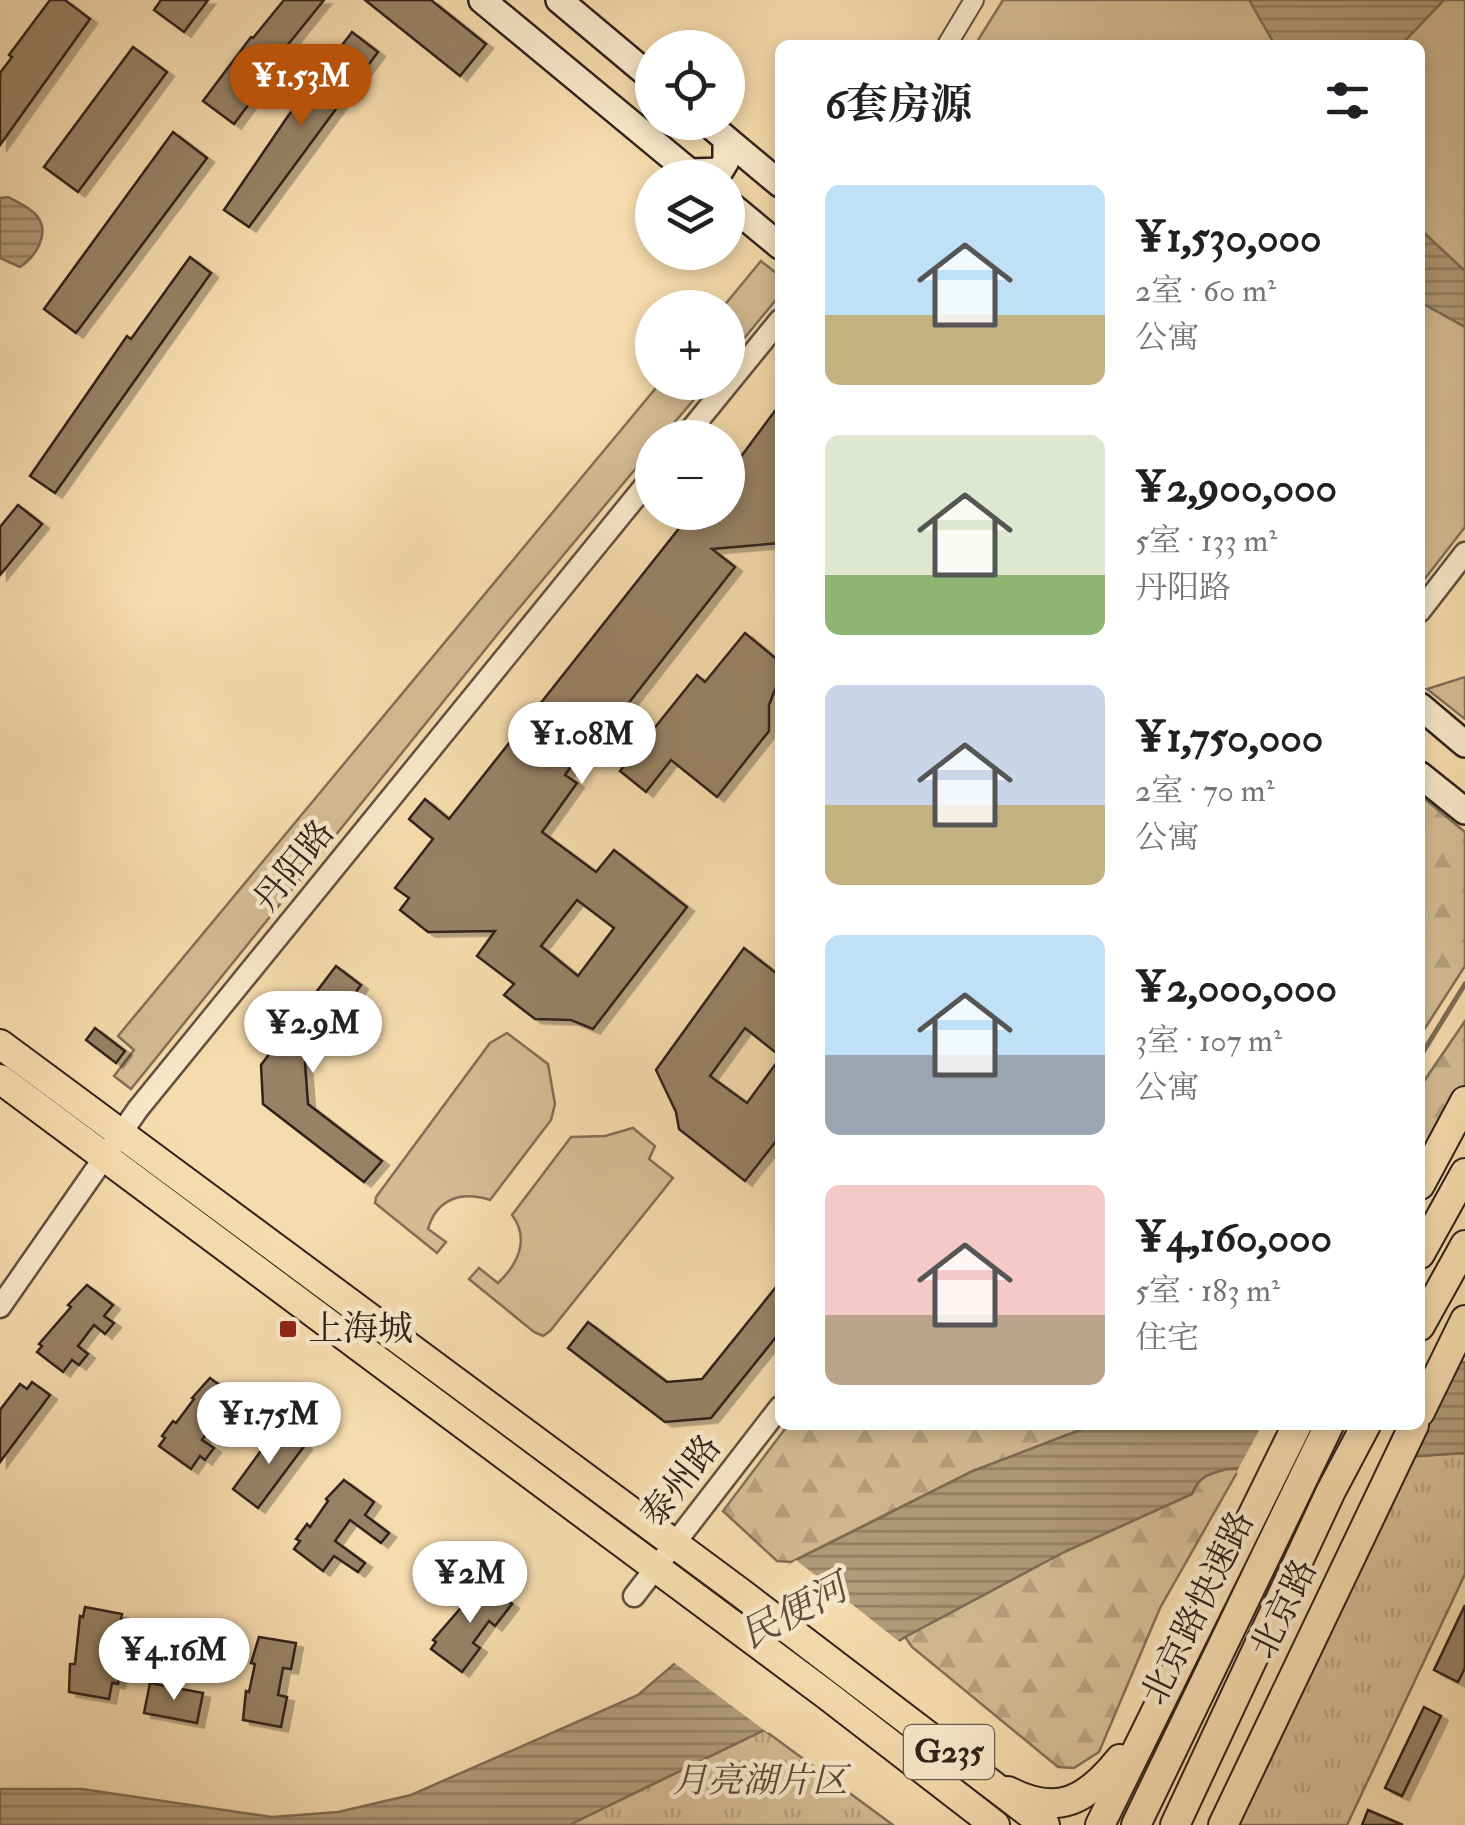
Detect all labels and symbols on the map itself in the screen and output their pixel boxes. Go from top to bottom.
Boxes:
pin: ¥1.53M [220,44,382,129]
pin: ¥1.08M [501,702,663,787]
street label: 丹阳路 [244,811,344,921]
pin: ¥2.9M [243,991,383,1076]
place label: 上海城 [308,1307,413,1351]
marker: 上海城 [277,1318,299,1340]
pin: ¥1.75M [188,1382,350,1467]
street label: 泰州路 [631,1426,731,1536]
street label: 北京路快速路 [1132,1504,1264,1712]
pin: ¥2M [422,1541,518,1626]
street label: 北京路 [1241,1552,1327,1666]
water label: 民便河 [732,1561,861,1660]
pin: ¥4.16M [93,1618,255,1703]
road number: G235 [904,1725,994,1779]
park label: 月亮湖片区 [672,1759,851,1803]

